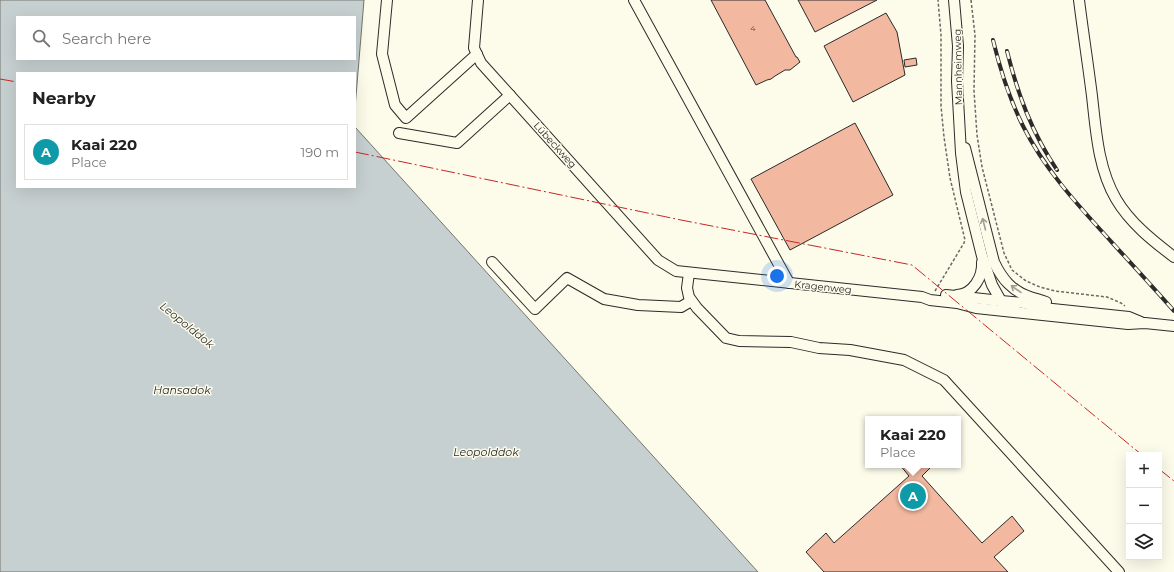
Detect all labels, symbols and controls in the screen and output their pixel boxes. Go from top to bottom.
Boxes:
search box [16,16,356,60]
house number: 4 [750,23,756,33]
icon: search [30,27,52,49]
text: Search here [62,29,151,48]
street label: Mannheimweg [951,29,965,105]
text: Nearby [32,88,96,108]
street label: Lübeckweg [531,119,579,171]
text: Kaai 220 [71,135,137,154]
text: A [41,144,51,160]
text: 190 m [301,144,339,160]
text: Place [71,154,107,170]
one-way arrow [980,218,987,231]
your location [767,266,787,286]
street label: Kragenweg [794,278,852,296]
one-way arrow [1011,285,1022,293]
water label: Leopolddok [157,299,217,351]
water label: Hansadok [153,383,211,397]
popup [865,416,961,468]
text: Kaai 220 [880,425,946,444]
text: Place [880,444,916,460]
water label: Leopolddok [453,445,519,459]
map controls [1126,452,1162,560]
button: + [1126,452,1162,488]
pin: A [900,481,926,511]
button: − [1126,488,1162,524]
button: layers [1126,524,1162,560]

